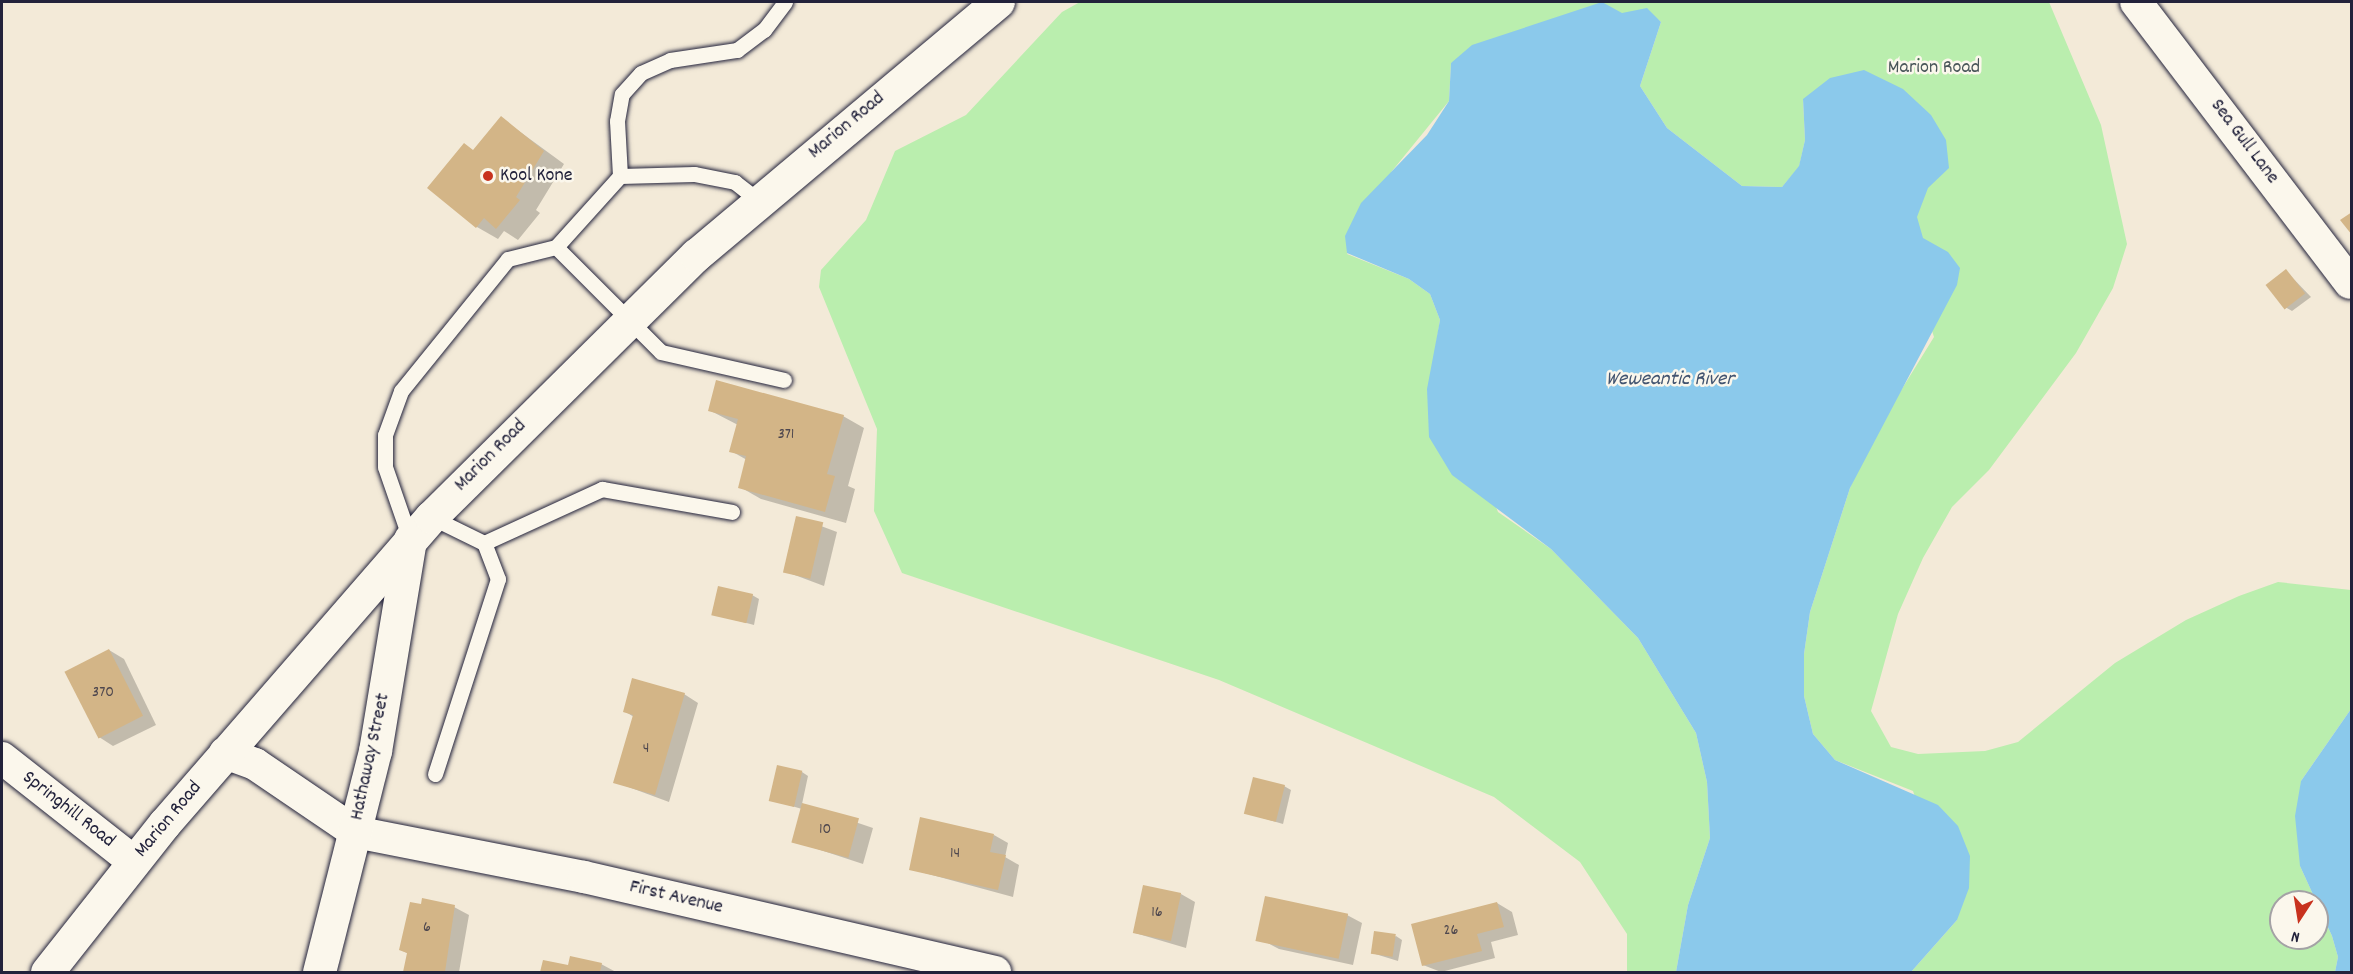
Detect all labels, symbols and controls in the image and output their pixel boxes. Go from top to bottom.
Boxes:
park label: Marion Road [1888,56,1980,80]
street label: Marion Road [804,87,890,165]
street label: Sea Gull Lane [2204,95,2284,189]
place label: Kool Kone [500,164,573,188]
marker: Kool Kone [481,169,495,183]
water label: Weweantic River [1606,367,1734,393]
street label: Marion Road [450,415,532,497]
house number: 371 [778,425,794,445]
house number: 370 [92,683,114,703]
street label: Hathaway Street [346,691,396,823]
house number: 4 [643,739,649,759]
street label: Springhill Road [17,766,119,854]
street label: Marion Road [130,777,208,863]
house number: 10 [819,820,831,840]
house number: 14 [950,844,960,864]
street label: First Avenue [627,876,725,920]
north arrow [2269,890,2329,950]
house number: 16 [1151,903,1163,923]
house number: 6 [423,918,431,938]
house number: 26 [1444,921,1458,941]
text: N [2289,924,2302,948]

